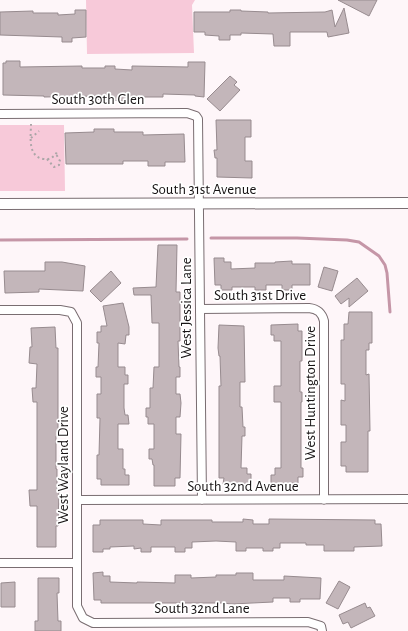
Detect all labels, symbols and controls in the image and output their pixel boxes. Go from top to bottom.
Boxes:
street label: South 30th Glen [51,92,145,107]
street label: South 31st Avenue [152,182,256,197]
street label: West Jessica Lane [179,257,194,359]
street label: South 31st Drive [214,288,306,303]
street label: West Huntington Drive [303,326,318,460]
street label: West Wayland Drive [56,406,71,524]
street label: South 32nd Avenue [187,479,299,494]
street label: South 32nd Lane [154,601,250,616]

